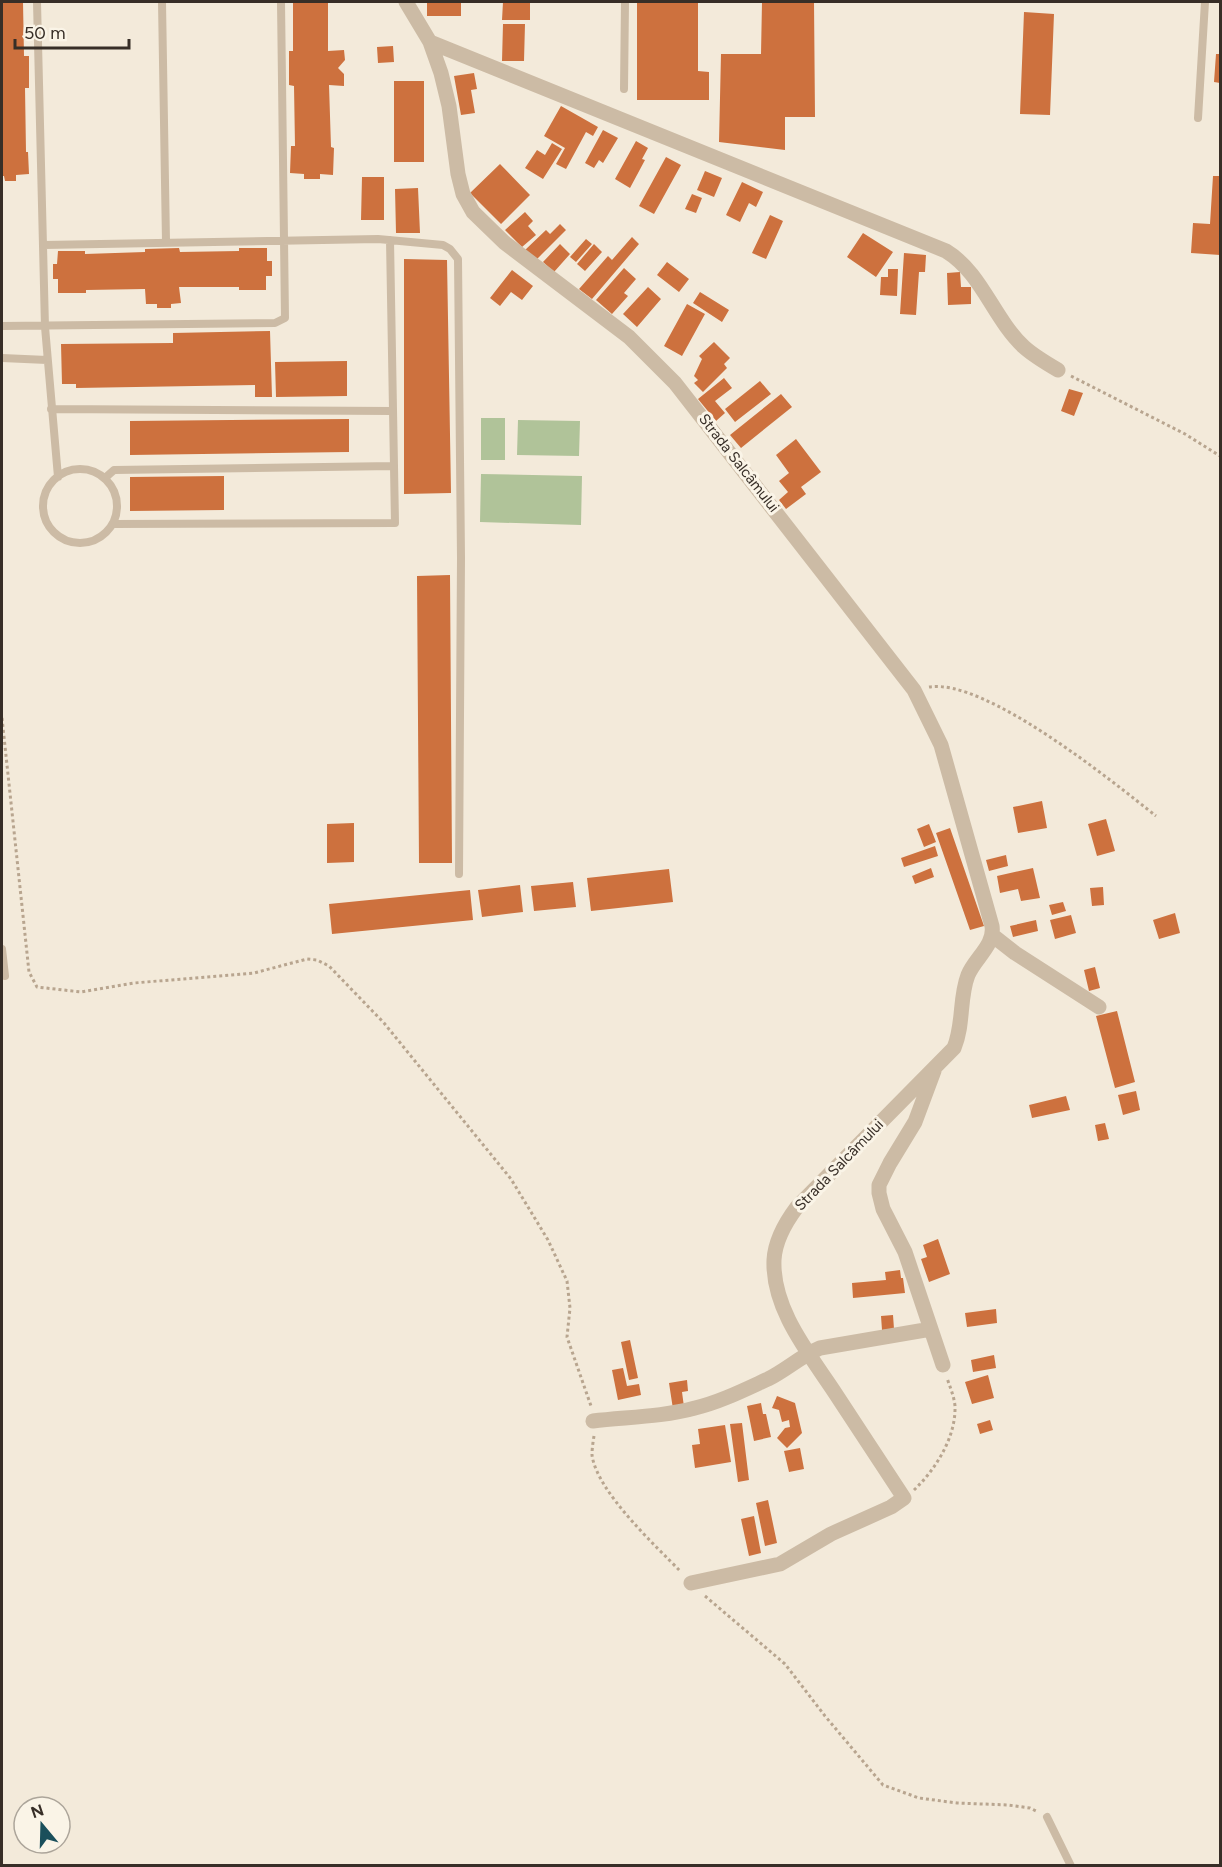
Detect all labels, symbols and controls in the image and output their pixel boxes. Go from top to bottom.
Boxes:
scale bar [15,12,129,50]
text: 50 m [24,22,66,44]
street label: Strada Salcâmului [695,410,783,516]
street label: Strada Salcâmului [791,1116,887,1214]
north arrow [12,1795,72,1855]
text: N [28,1800,46,1822]

